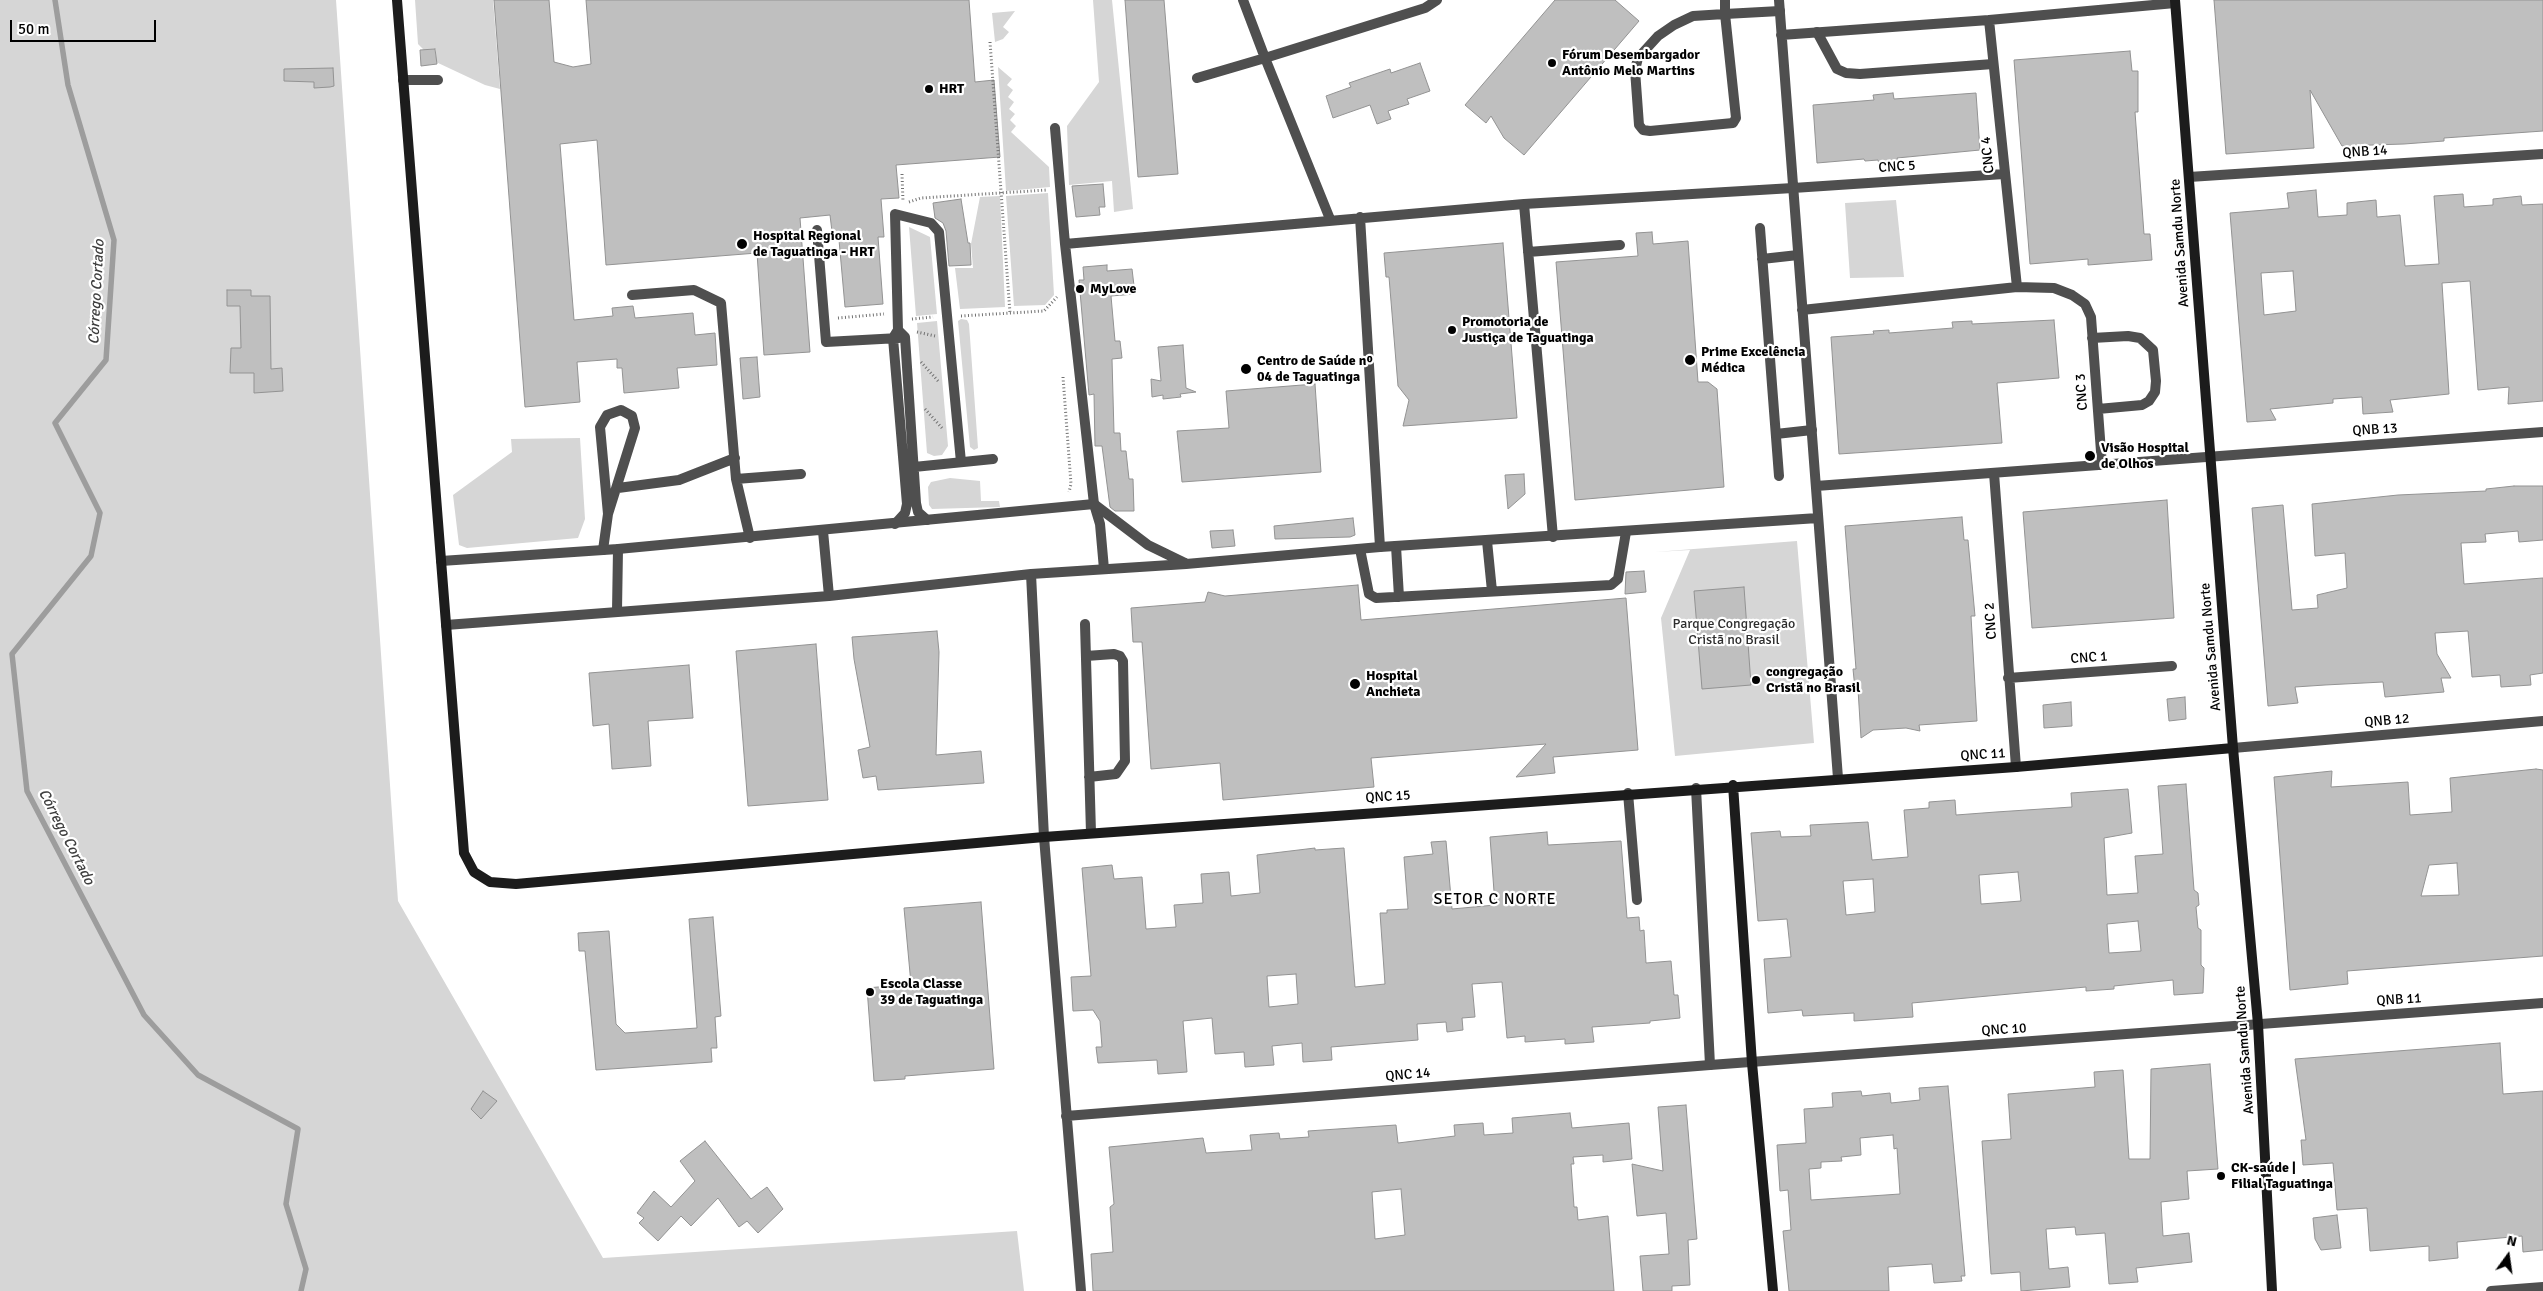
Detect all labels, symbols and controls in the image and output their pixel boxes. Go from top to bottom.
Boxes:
scale bar [12,10,159,42]
text: 50 m [18,20,49,38]
place label: Fórum Desembargador Antônio Melo Martins [1562,47,1700,80]
marker: Fórum Desembargador Antônio Melo Martins [1546,57,1558,69]
place label: HRT [939,81,964,97]
marker: HRT [923,83,935,95]
street label: CNC 4 [1978,136,1998,174]
street label: QNB 14 [2342,142,2388,162]
street label: CNC 5 [1878,157,1916,177]
street label: Avenida Samdu Norte [2167,178,2193,308]
place label: Hospital Regional de Taguatinga - HRT [753,228,875,260]
marker: Hospital Regional de Taguatinga - HRT [735,237,749,251]
water label: Córrego Cortado [85,239,109,345]
place label: MyLove [1090,281,1137,297]
marker: MyLove [1074,283,1086,295]
place label: Promotoria de Justiça de Taguatinga [1462,314,1594,347]
marker: Promotoria de Justiça de Taguatinga [1446,324,1458,336]
place label: Prime Excelência Médica [1701,344,1805,377]
place label: Centro de Saúde nº 04 de Taguatinga [1257,353,1373,386]
marker: Prime Excelência Médica [1683,353,1697,367]
marker: Centro de Saúde nº 04 de Taguatinga [1239,362,1253,376]
street label: CNC 3 [2072,373,2092,411]
street label: QNB 13 [2352,420,2398,440]
place label: Visão Hospital de Olhos [2101,440,2189,472]
marker: Visão Hospital de Olhos [2083,449,2097,463]
street label: Avenida Samdu Norte [2197,582,2225,712]
street label: CNC 2 [1981,602,2001,640]
park label: Parque Congregação Cristã no Brasil [1673,616,1795,648]
street label: CNC 1 [2070,648,2108,668]
place label: congregação Cristã no Brasil [1766,664,1860,696]
place label: Hospital Anchieta [1366,668,1420,700]
marker: congregação Cristã no Brasil [1750,674,1762,686]
marker: Hospital Anchieta [1348,677,1362,691]
street label: QNB 12 [2364,711,2410,731]
street label: QNC 11 [1960,745,2006,765]
water label: Córrego Cortado [34,786,98,888]
street label: QNC 15 [1365,787,1411,807]
district label: SETOR C NORTE [1432,890,1558,910]
place label: Escola Classe 39 de Taguatinga [880,976,983,1009]
street label: Avenida Samdu Norte [2232,985,2258,1115]
marker: Escola Classe 39 de Taguatinga [864,986,876,998]
street label: QNB 11 [2376,990,2422,1010]
street label: QNC 10 [1981,1020,2027,1040]
street label: QNC 14 [1385,1065,1431,1085]
place label: CK-saúde | Filial Taguatinga [2231,1160,2333,1192]
marker: CK-saúde | Filial Taguatinga [2215,1170,2227,1182]
north arrow [2483,1231,2533,1281]
text: N [2505,1232,2519,1250]

